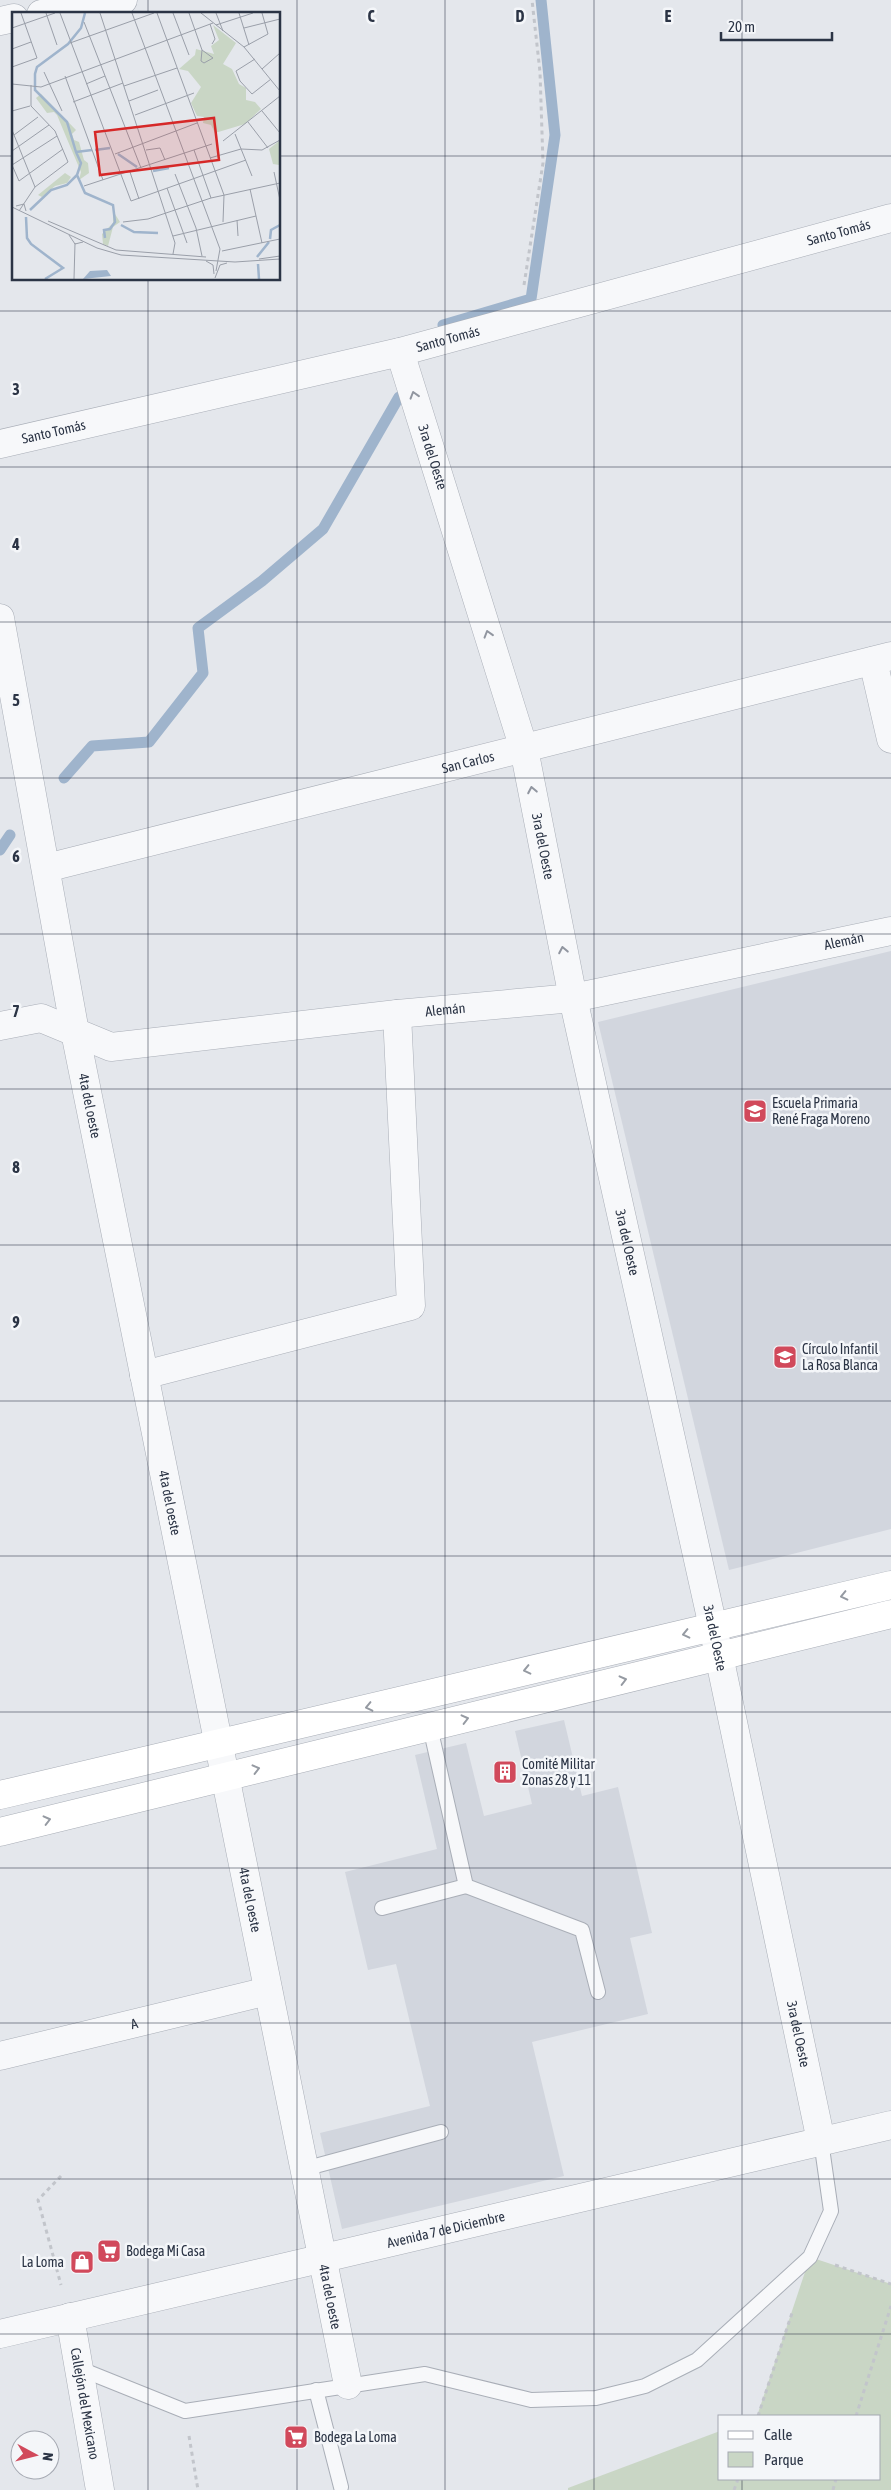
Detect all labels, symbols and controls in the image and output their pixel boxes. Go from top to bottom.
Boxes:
text: C [367,7,375,25]
text: D [516,7,525,25]
text: E [665,7,672,25]
scale bar [721,10,832,42]
inset map [12,12,280,280]
text: 20 m [728,18,755,35]
street label: Santo Tomás [805,216,872,249]
street label: Santo Tomás [414,323,481,355]
text: 3 [12,380,20,398]
one-way arrow [409,392,419,400]
street label: Santo Tomás [20,417,87,447]
street label: 3ra del Oeste [415,422,450,492]
text: 4 [11,535,20,553]
one-way arrow [484,630,494,639]
text: 5 [12,691,20,709]
street label: San Carlos [440,748,496,776]
one-way arrow [527,786,538,795]
street label: 3ra del Oeste [529,812,557,881]
text: 6 [12,847,20,865]
street label: Alemán [823,929,865,953]
one-way arrow [558,945,569,954]
street label: Alemán [425,1000,466,1019]
text: 7 [12,1002,20,1020]
street label: 4ta del oeste [76,1072,104,1140]
place label: Escuela Primaria René Fraga Moreno [772,1095,870,1127]
school or university icon: Escuela Primaria René Fraga Moreno [742,1098,768,1124]
text: 8 [12,1158,20,1176]
street label: 3ra del Oeste [612,1208,643,1277]
text: 9 [12,1313,20,1331]
place label: Círculo Infantil La Rosa Blanca [802,1341,878,1373]
school or university icon: Círculo Infantil La Rosa Blanca [772,1344,798,1370]
street label: 4ta del oeste [156,1469,184,1537]
one-way arrow [839,1590,848,1601]
street label: 3ra del Oeste [700,1603,730,1672]
one-way arrow [681,1628,690,1638]
one-way arrow [523,1664,532,1675]
one-way arrow [619,1675,628,1686]
one-way arrow [364,1701,373,1712]
one-way arrow [461,1714,470,1725]
place label: Comité Militar Zonas 28 y 11 [522,1756,595,1788]
building icon: Comité Militar Zonas 28 y 11 [492,1759,518,1785]
one-way arrow [252,1764,261,1775]
one-way arrow [43,1815,52,1826]
street label: 4ta del oeste [236,1866,264,1934]
street label: 3ra del Oeste [784,1999,813,2069]
street label: A [129,2015,139,2032]
street label: Avenida 7 de Diciembre [385,2208,506,2251]
supermarket icon: Bodega Mi Casa [96,2238,122,2264]
place label: Bodega Mi Casa [126,2243,205,2259]
shop icon: La Loma [69,2249,95,2275]
place label: La Loma [22,2254,64,2270]
street label: 4ta del oeste [316,2263,345,2331]
street label: Callejón del Mexicano [67,2347,103,2461]
legend [718,2415,881,2480]
supermarket icon: Bodega La Loma [283,2424,309,2450]
text: Calle [764,2426,793,2443]
place label: Bodega La Loma [314,2429,397,2445]
north arrow [10,2430,60,2480]
text: Parque [764,2451,804,2468]
text: N [39,2452,56,2462]

